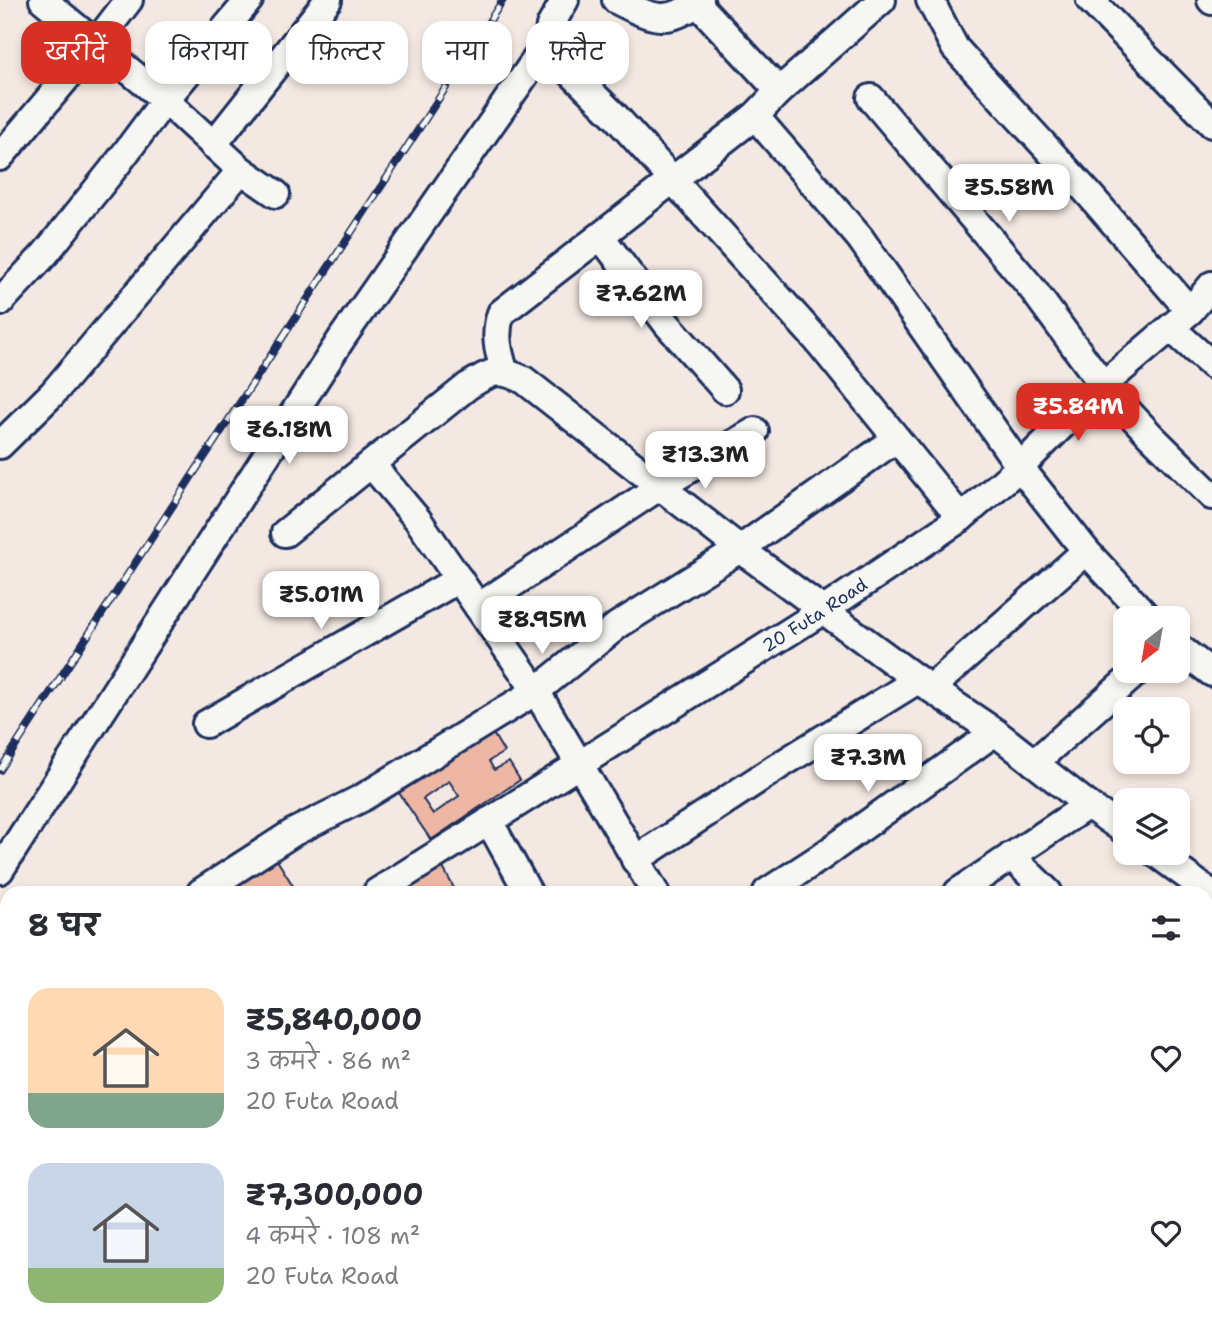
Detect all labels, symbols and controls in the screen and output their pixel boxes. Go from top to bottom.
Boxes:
chip: खरीदें [21,21,131,84]
chip: किराया [145,21,272,84]
chip: फ़िल्टर [286,21,408,84]
chip: नया [422,21,512,84]
chip: फ़्लैट [526,21,629,84]
pin: ₹5.58M [952,164,1066,224]
text: ₹5.58M [964,172,1054,202]
pin: ₹7.62M [584,270,698,330]
text: ₹7.62M [595,278,687,308]
pin: ₹5.84M [1021,384,1135,443]
text: ₹5.84M [1032,391,1124,421]
pin: ₹6.18M [232,406,346,466]
text: ₹6.18M [246,414,332,444]
pin: ₹13.3M [648,432,762,491]
text: ₹13.3M [661,439,749,469]
pin: ₹5.01M [264,572,378,631]
street label: 20 Futa Road [758,572,872,658]
text: ₹5.01M [278,579,364,609]
pin: ₹8.95M [485,596,599,656]
text: ₹8.95M [497,604,587,634]
north arrow [1113,606,1190,682]
map controls [1113,606,1190,865]
button: locate [1113,697,1190,774]
pin: ₹7.3M [819,734,917,794]
text: ₹7.3M [830,742,906,772]
button: layers [1113,788,1190,865]
text: 8 घर [28,905,99,946]
icon: filters [1147,909,1185,947]
text: ₹5,840,000 [245,999,422,1040]
icon: home [84,1016,168,1100]
icon: heart [1147,1039,1185,1077]
text: 3 कमरे · 86 m² [245,1046,411,1076]
text: 20 Futa Road [245,1086,399,1116]
text: ₹7,300,000 [245,1174,424,1215]
icon: home [84,1191,168,1275]
icon: heart [1147,1214,1185,1252]
text: 4 कमरे · 108 m² [245,1221,420,1251]
text: 20 Futa Road [245,1261,399,1291]

